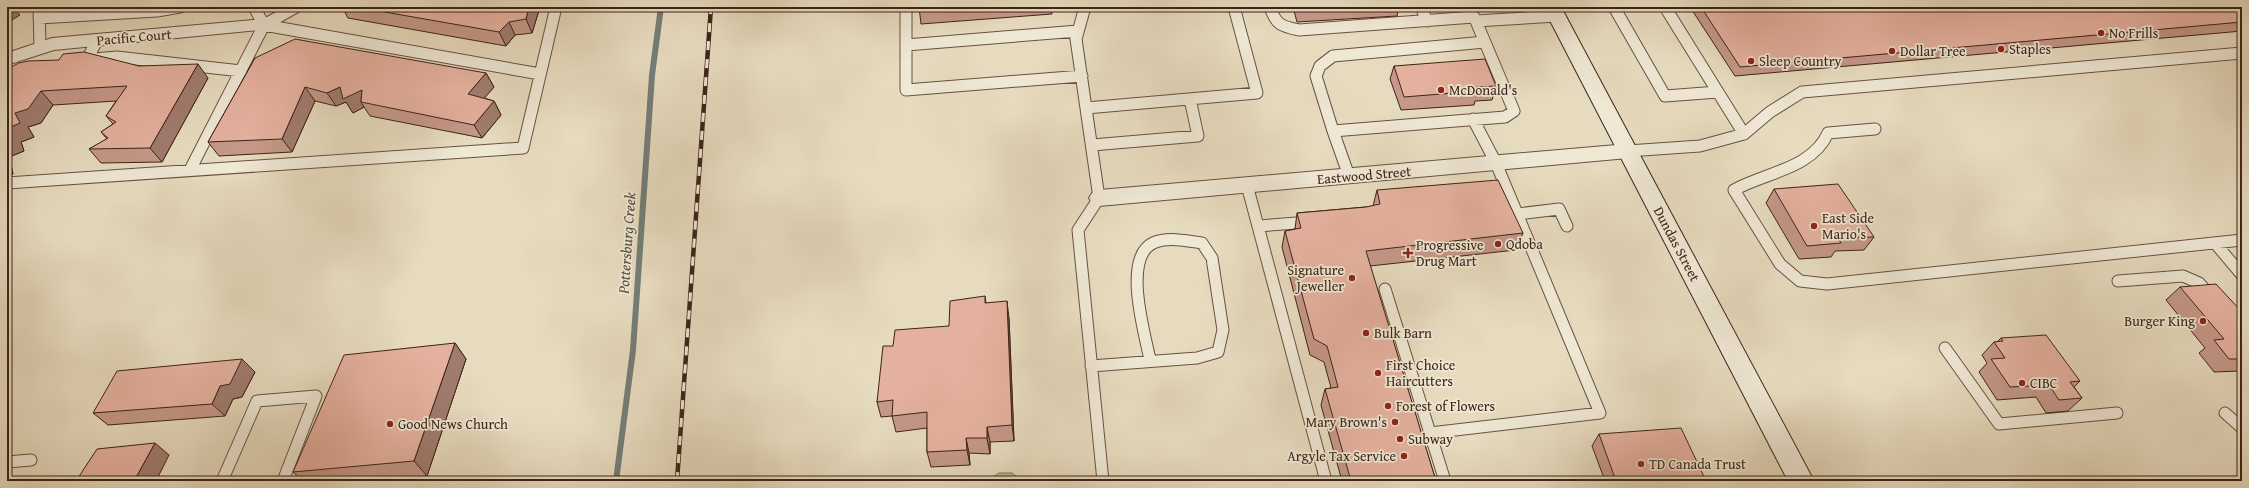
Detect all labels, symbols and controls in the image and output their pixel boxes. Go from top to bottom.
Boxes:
place label: No Frills [2109,23,2158,43]
street label: Pacific Court [96,24,172,50]
marker: No Frills [2096,28,2106,38]
place label: Staples [2009,39,2051,59]
place label: Dollar Tree [1900,41,1966,61]
marker: Staples [1996,44,2006,54]
marker: Dollar Tree [1887,46,1897,56]
place label: Sleep Country [1759,51,1841,71]
marker: Sleep Country [1746,56,1756,66]
place label: McDonald's [1449,80,1517,100]
marker: McDonald's [1436,85,1446,95]
street label: Eastwood Street [1316,161,1412,189]
water label: Pottersburg Creek [612,191,641,295]
street label: Dundas Street [1649,203,1705,285]
place label: East Side Mario's [1822,208,1875,244]
marker: East Side Mario's [1809,221,1819,231]
place label: Qdoba [1506,234,1543,254]
place label: Progressive Drug Mart [1416,235,1484,271]
marker: Qdoba [1493,239,1503,249]
marker: Progressive Drug Mart [1403,248,1413,258]
place label: Signature Jeweller [1287,260,1344,296]
marker: Signature Jeweller [1347,273,1357,283]
place label: Burger King [2124,311,2195,331]
marker: Burger King [2198,316,2208,326]
place label: Bulk Barn [1374,323,1432,343]
marker: Bulk Barn [1361,328,1371,338]
place label: First Choice Haircutters [1386,355,1456,391]
marker: First Choice Haircutters [1373,368,1383,378]
place label: CIBC [2030,373,2058,393]
marker: CIBC [2017,378,2027,388]
place label: Forest of Flowers [1396,396,1495,416]
marker: Forest of Flowers [1383,401,1393,411]
place label: Mary Brown's [1306,412,1387,432]
place label: Good News Church [398,414,508,434]
marker: Mary Brown's [1390,417,1400,427]
marker: Good News Church [385,419,395,429]
place label: Subway [1408,429,1453,449]
marker: Subway [1395,434,1405,444]
place label: Argyle Tax Service [1287,446,1396,466]
marker: Argyle Tax Service [1399,451,1409,461]
place label: TD Canada Trust [1649,454,1746,474]
marker: TD Canada Trust [1636,459,1646,469]

